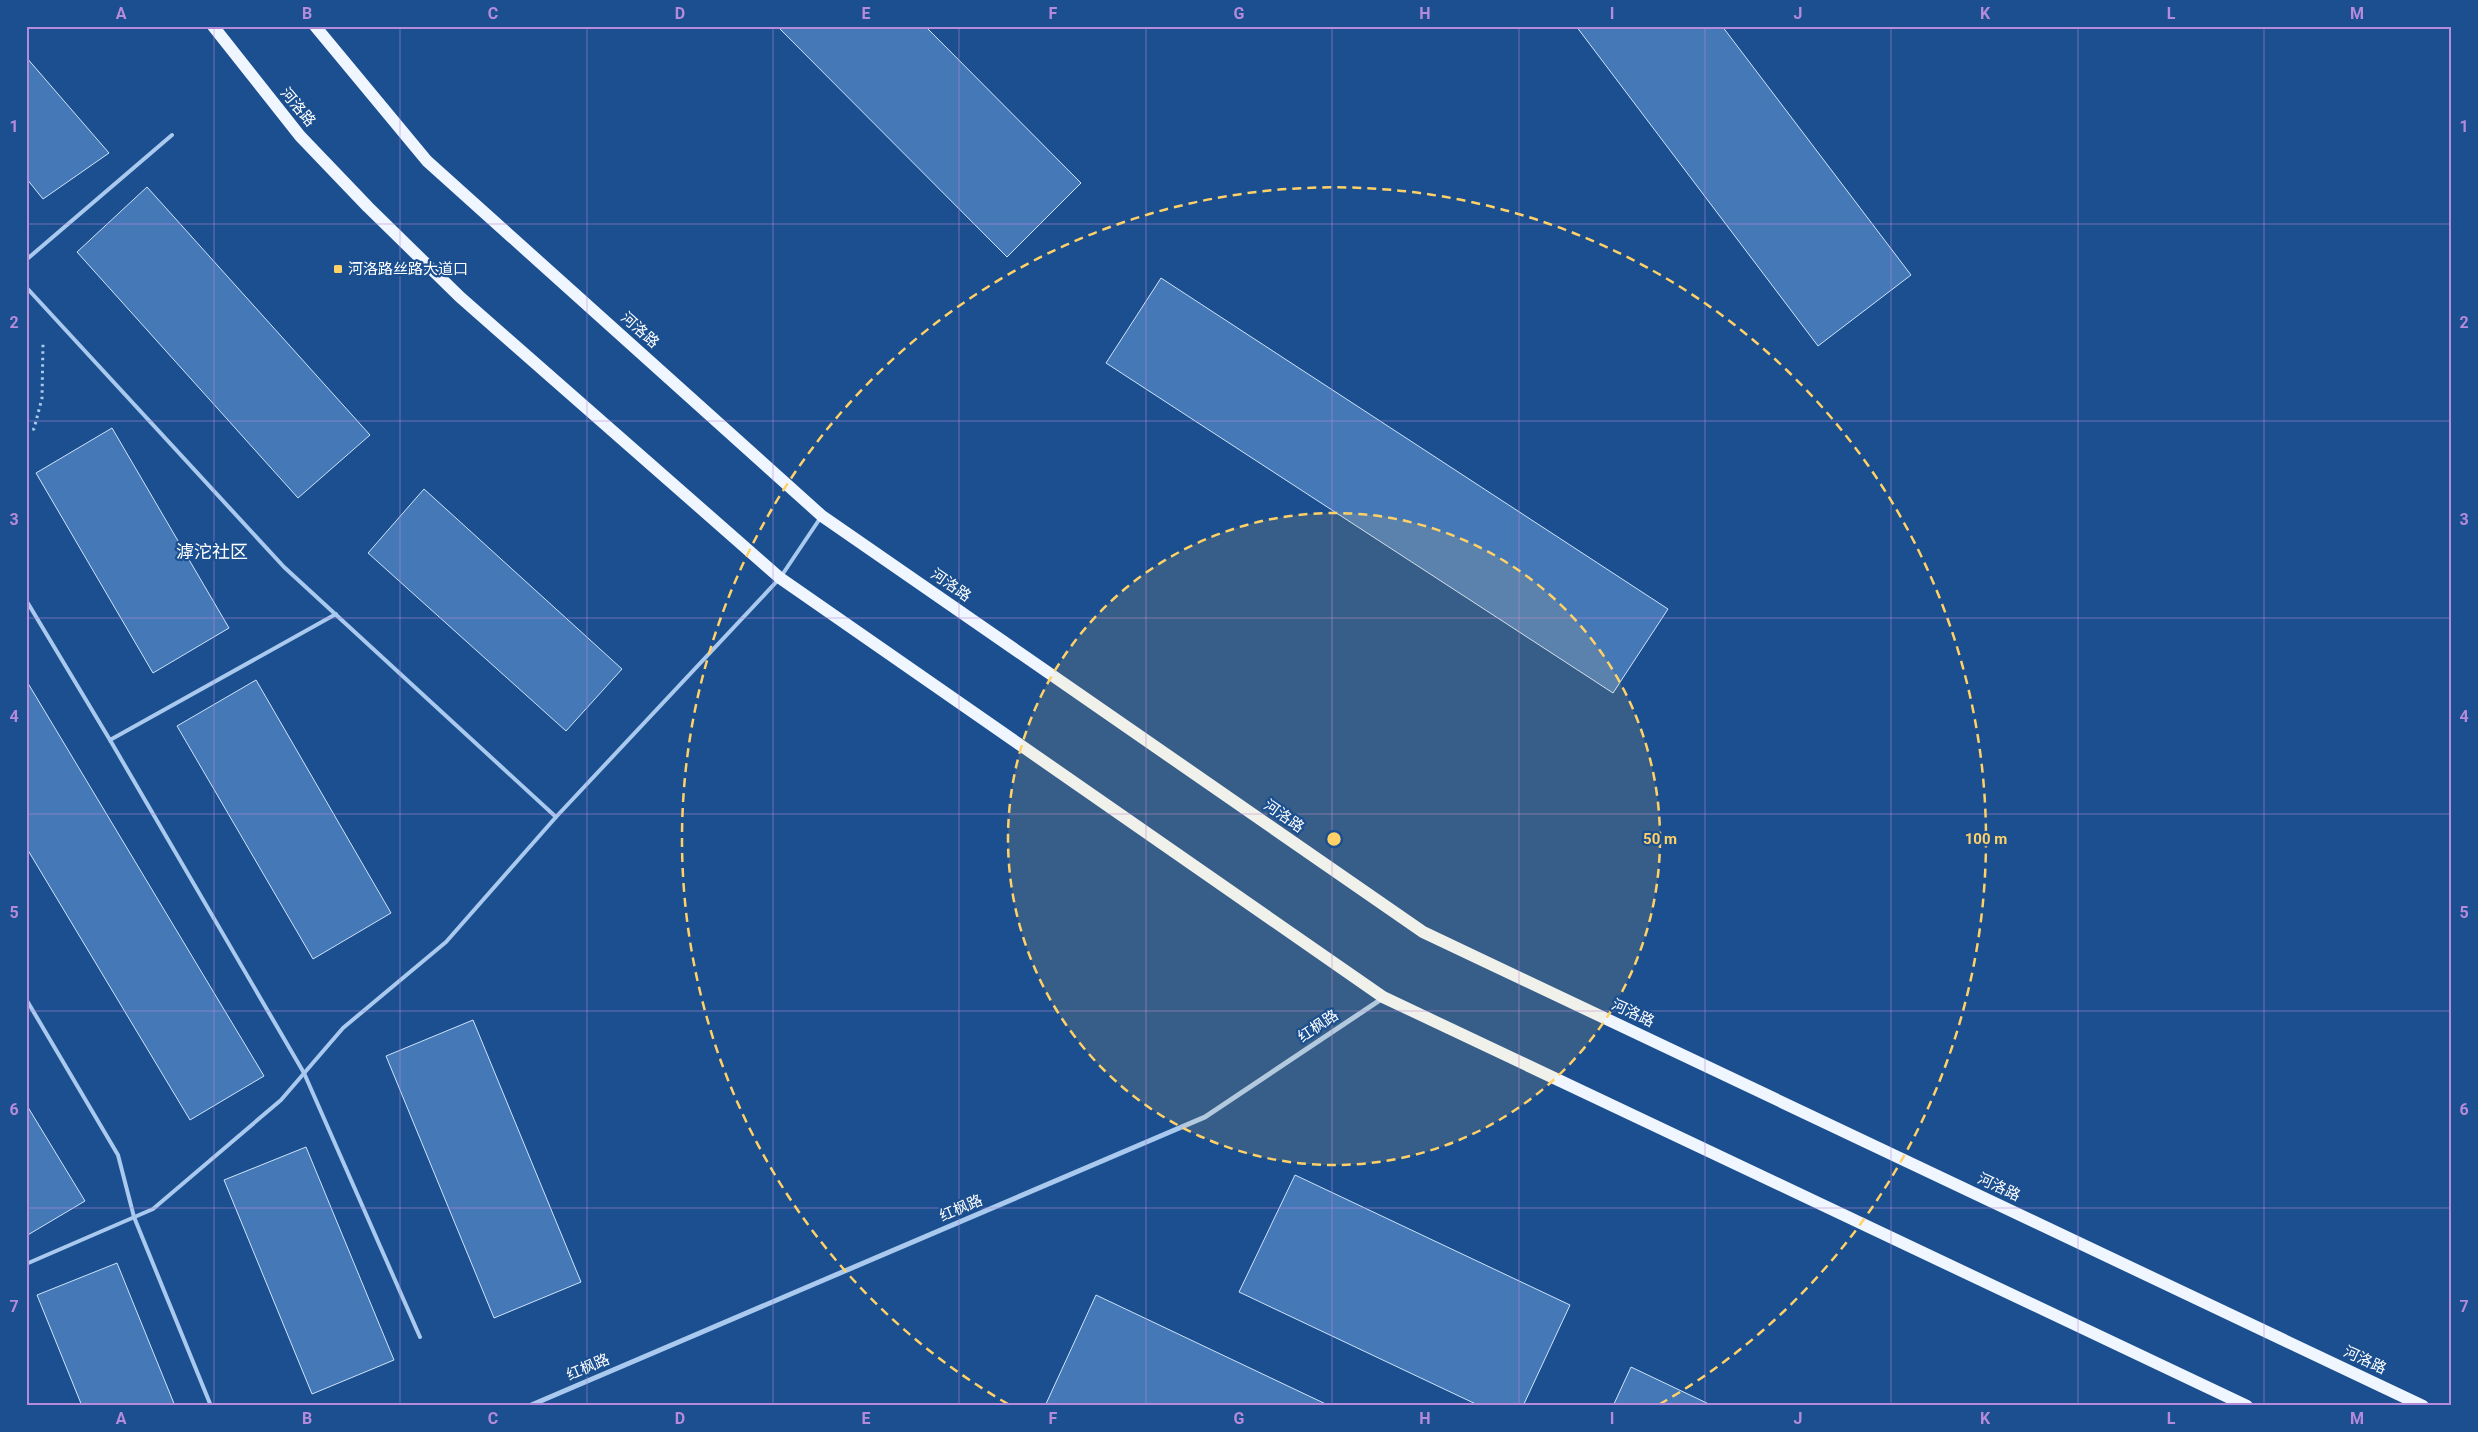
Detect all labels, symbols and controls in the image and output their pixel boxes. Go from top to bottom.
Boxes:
text: A [116,4,127,23]
text: B [302,4,312,23]
text: C [488,4,498,23]
text: D [675,4,685,23]
text: E [862,4,871,23]
text: F [1049,4,1058,23]
text: G [1234,4,1245,23]
text: H [1419,4,1431,23]
text: I [1610,4,1614,23]
text: J [1794,4,1802,23]
text: K [1980,4,1991,23]
text: L [2167,4,2176,23]
text: M [2350,4,2364,23]
street label: 河洛路 [277,84,319,130]
text: 1 [9,117,19,136]
text: 1 [2459,117,2469,136]
place label: 河洛路丝路大道口 [348,260,468,278]
marker: 河洛路丝路大道口 [332,263,344,275]
street label: 河洛路 [617,308,663,352]
text: 2 [9,313,19,332]
text: 2 [2459,313,2469,332]
text: 3 [9,510,19,529]
text: 3 [2459,510,2469,529]
district label: 滹沱社区 [176,541,248,562]
street label: 河洛路 [927,565,975,605]
text: 4 [9,707,19,726]
text: 4 [2459,707,2469,726]
street label: 河洛路 [1260,796,1308,836]
centre of rings [1325,830,1343,848]
text: 50 m [1643,830,1677,848]
text: 100 m [1965,830,2007,848]
text: 5 [9,903,19,922]
text: 5 [2459,903,2469,922]
street label: 河洛路 [1609,995,1657,1031]
street label: 红枫路 [1294,1006,1342,1046]
text: 6 [9,1100,19,1119]
text: 6 [2459,1100,2469,1119]
street label: 河洛路 [1975,1169,2023,1205]
street label: 红枫路 [937,1191,985,1225]
text: 7 [9,1297,19,1316]
text: 7 [2459,1297,2469,1316]
street label: 河洛路 [2341,1342,2389,1378]
street label: 红枫路 [564,1350,612,1384]
text: A [116,1409,127,1428]
text: B [302,1409,312,1428]
text: C [488,1409,498,1428]
text: D [675,1409,685,1428]
text: E [862,1409,871,1428]
text: F [1049,1409,1058,1428]
text: G [1234,1409,1245,1428]
text: H [1419,1409,1431,1428]
text: I [1610,1409,1614,1428]
text: J [1794,1409,1802,1428]
text: K [1980,1409,1991,1428]
text: L [2167,1409,2176,1428]
text: M [2350,1409,2364,1428]

